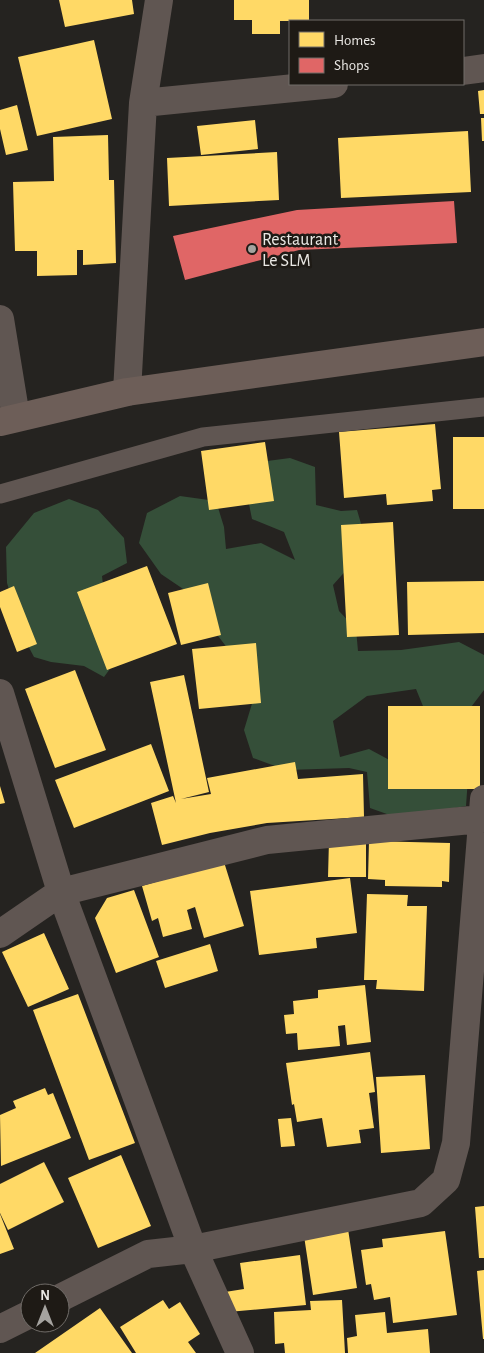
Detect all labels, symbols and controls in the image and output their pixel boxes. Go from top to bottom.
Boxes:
legend [289,20,464,85]
text: Homes [334,33,376,48]
text: Shops [334,58,369,73]
place label: Restaurant Le SLM [262,231,338,270]
marker: Restaurant Le SLM [246,243,258,255]
north arrow [20,1283,70,1333]
text: N [40,1289,50,1303]

